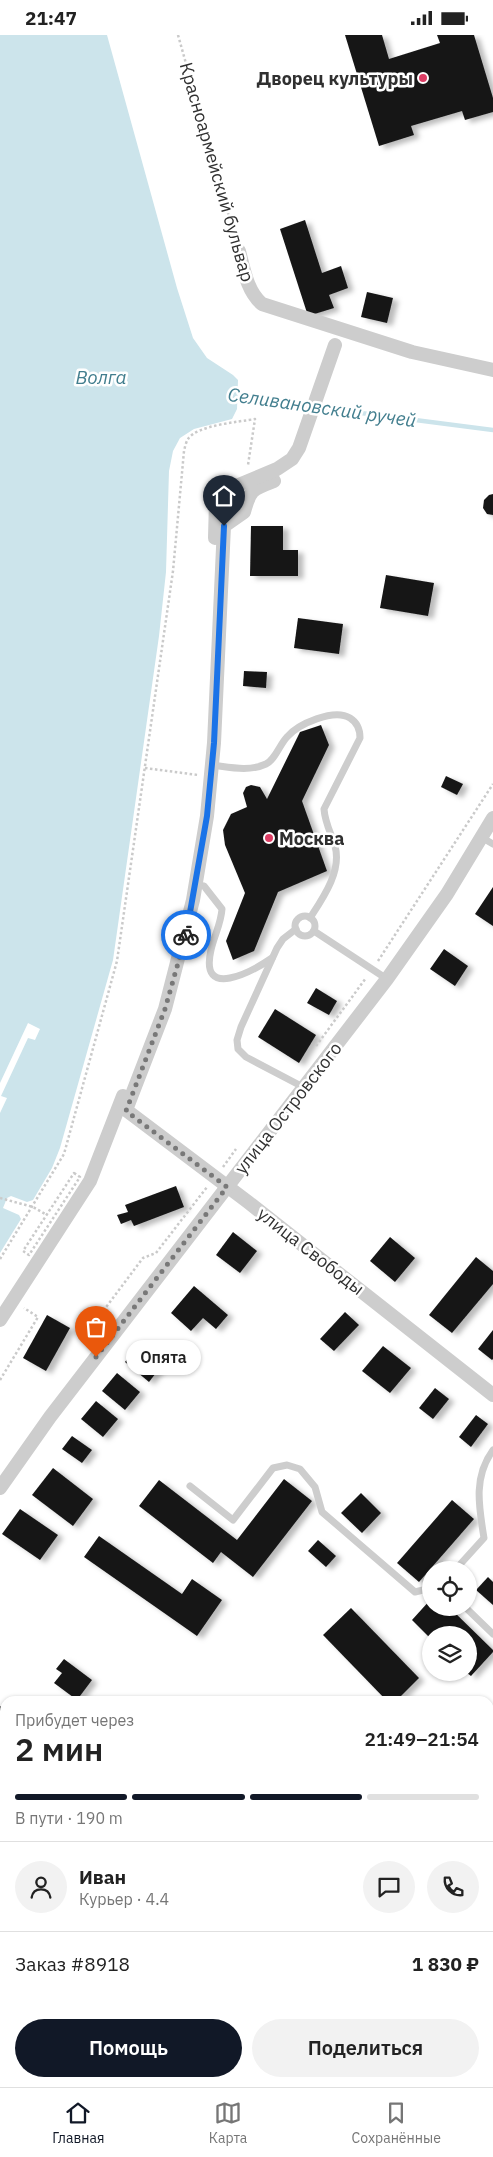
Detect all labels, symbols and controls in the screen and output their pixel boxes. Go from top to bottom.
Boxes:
text: 21:47 [25,6,77,30]
street label: Красноармейский бульвар [175,60,259,284]
place label: Дворец культуры [257,67,413,90]
marker: Дворец культуры [417,72,429,84]
water label: Волга [75,365,127,389]
water label: Селивановский ручей [226,382,418,432]
pin [203,475,245,526]
icon: home [210,482,238,510]
place label: Москва [279,827,344,850]
marker: Москва [263,832,275,844]
courier [161,910,211,960]
icon: bike [172,921,200,949]
street label: улица Островского [229,1037,347,1179]
street label: улица Свободы [253,1202,369,1300]
pin [75,1306,117,1357]
icon: bag [82,1313,110,1341]
callout: Опята [126,1339,201,1375]
text: Опята [140,1347,187,1367]
map controls [422,1561,477,1681]
button: locate [422,1561,477,1616]
button: layers [422,1626,477,1681]
text: Прибудет через [15,1710,134,1730]
text: 21:49–21:54 [365,1727,479,1751]
text: 2 мин [15,1728,103,1770]
text: В пути · 190 m [15,1808,123,1828]
button: person [15,1861,67,1913]
button: chat [363,1861,415,1913]
button: phone [427,1861,479,1913]
text: Иван [79,1865,126,1889]
text: Курьер · 4.4 [79,1889,169,1909]
text: Заказ #8918 [15,1952,130,1976]
text: 1 830 ₽ [412,1952,479,1976]
button: Помощь [15,2019,242,2077]
button: Поделиться [252,2019,479,2077]
tab: Главная [52,2099,104,2147]
tab: Карта [209,2099,247,2147]
tab: Сохранённые [352,2099,441,2147]

